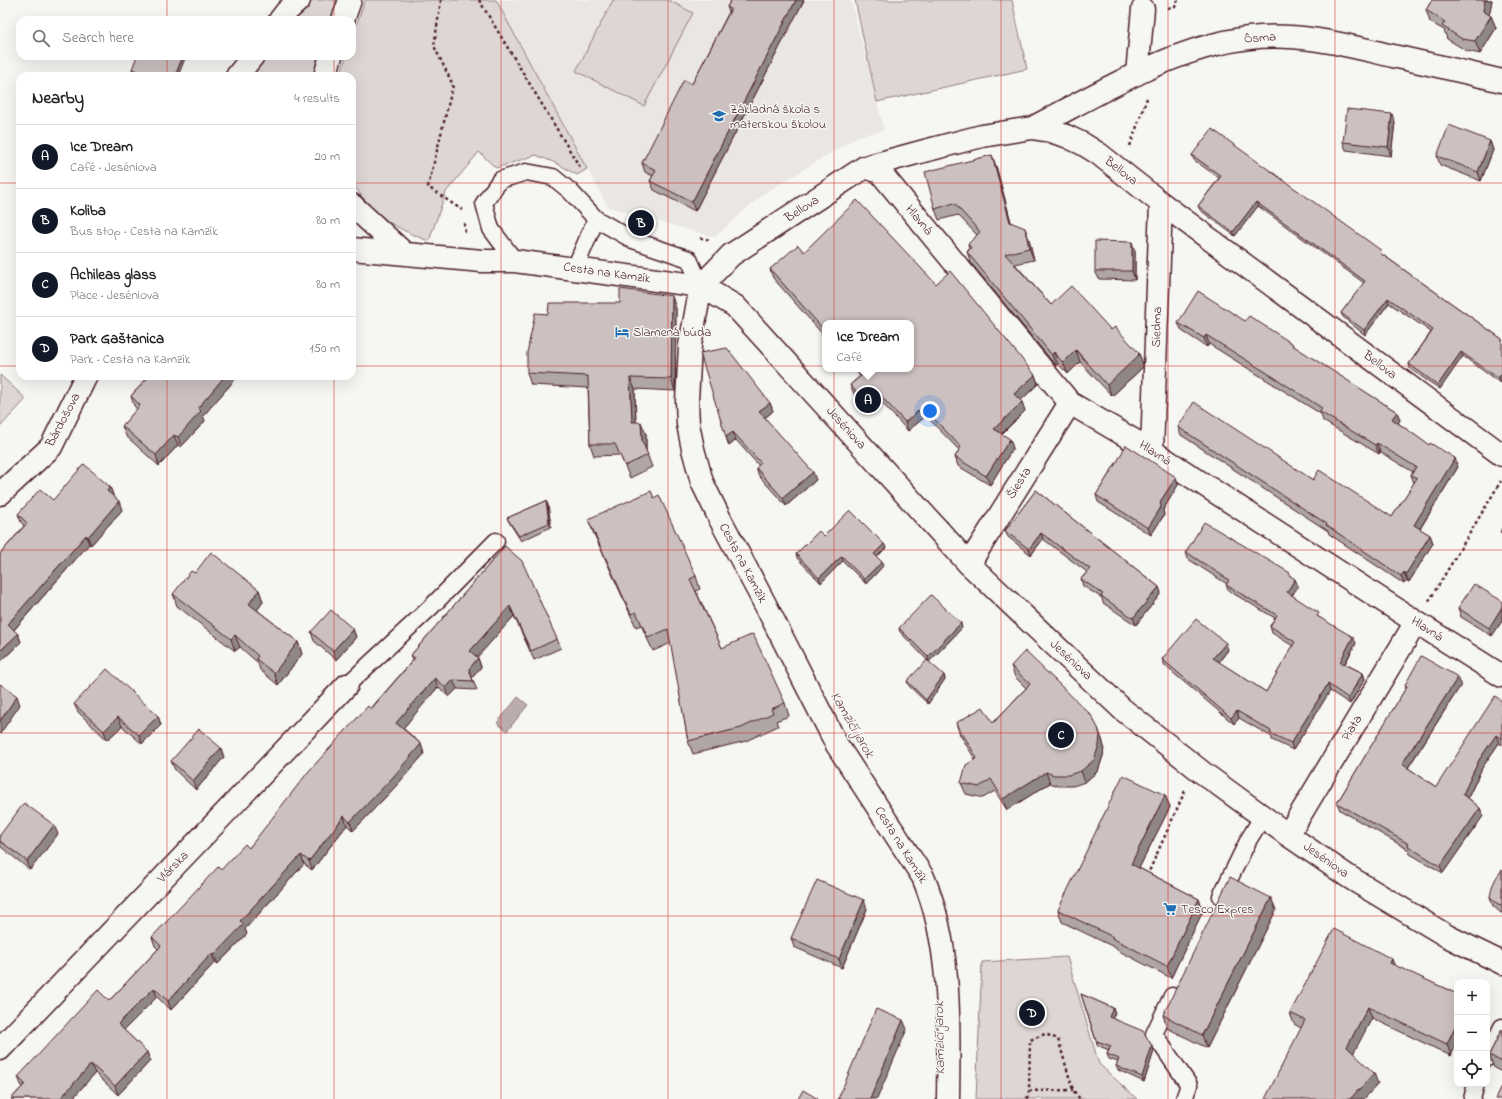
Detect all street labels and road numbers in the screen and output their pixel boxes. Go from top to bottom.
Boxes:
street label: Ôsma [1243,27,1277,49]
street label: Bellova [1099,151,1142,190]
street label: Bellova [780,191,823,228]
street label: Hlavná [901,201,938,240]
street label: Cesta na Kamzík [562,257,652,289]
street label: Siedma [1147,306,1167,348]
street label: Bellova [1358,345,1401,384]
street label: Bárdošova [40,390,85,451]
street label: Jeséniova [821,402,871,454]
street label: Hlavná [1135,436,1175,470]
street label: Šiesta [1002,463,1036,503]
street label: Cesta na Kamzík [714,520,772,606]
street label: Hlavná [1407,612,1447,646]
street label: Jeséniova [1045,635,1097,685]
street label: Piata [1337,711,1367,745]
street label: Cesta na Kamzík [870,803,932,888]
street label: Jeséniova [1299,837,1353,883]
street label: Vlárska [152,847,193,888]

